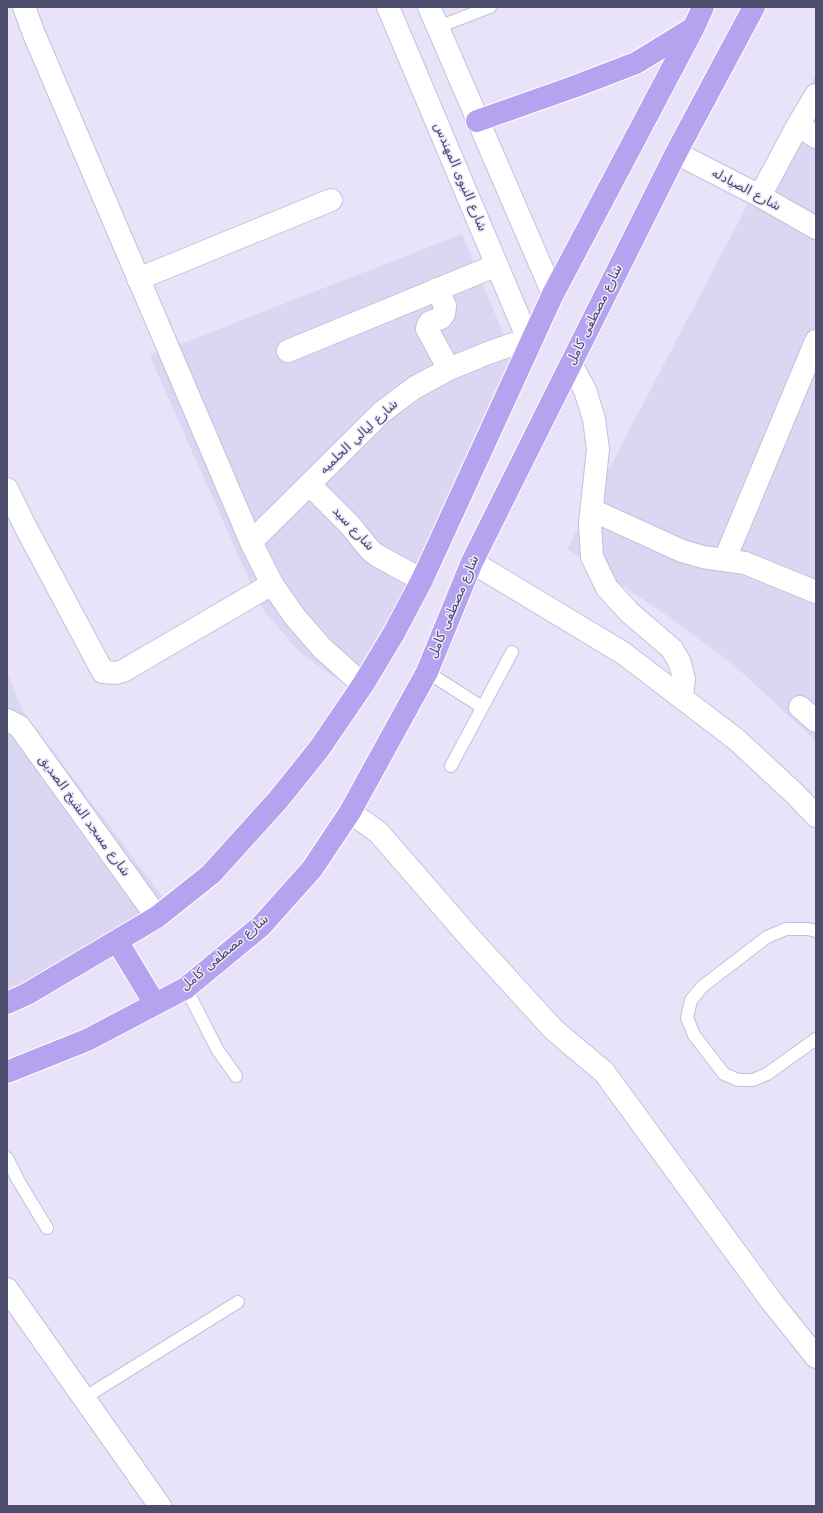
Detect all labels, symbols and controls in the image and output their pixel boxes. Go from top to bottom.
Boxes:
street label: شارع النبوى المهندس [430,120,490,234]
street label: شارع الصيادله [709,165,783,215]
street label: شارع مصطفى كامل [564,262,626,368]
street label: شارع ليالي الحلميه [316,396,402,478]
street label: شارع سيد [329,504,377,554]
street label: شارع مصطفى كامل [425,553,483,661]
street label: شارع مسجد الشيخ الصديق [35,752,133,880]
street label: شارع مصطفى كامل [178,912,272,994]

